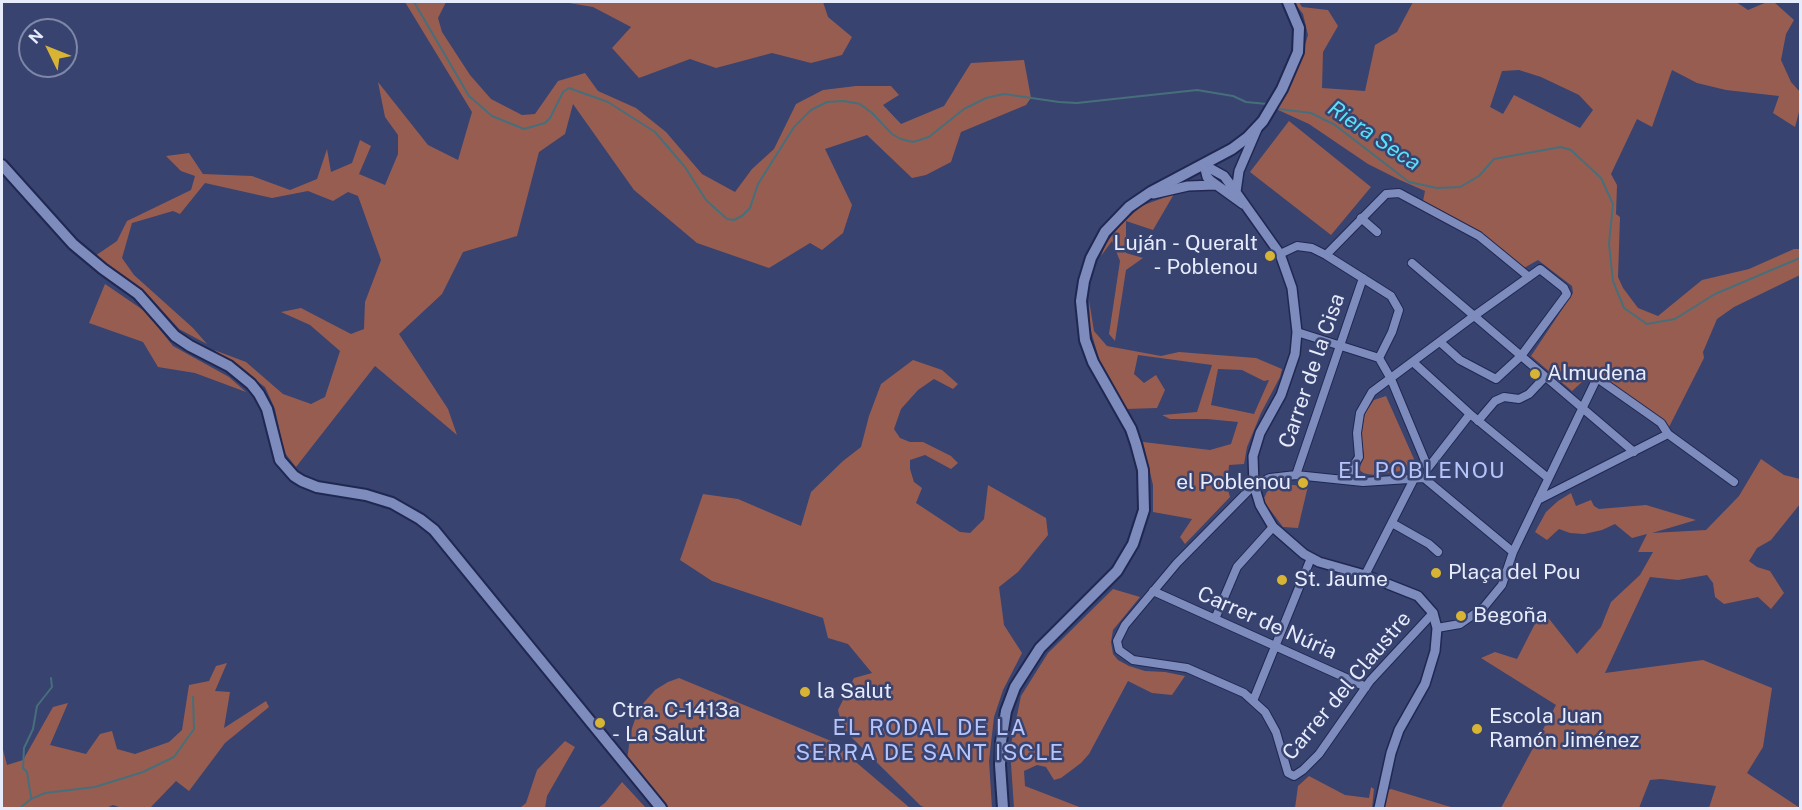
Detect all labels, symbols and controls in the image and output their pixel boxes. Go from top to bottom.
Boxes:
north arrow [18,18,78,78]
text: N [25,26,47,48]
water label: Riera Seca [1323,95,1425,177]
place label: Luján - Queralt - Poblenou [1113,231,1258,281]
marker: Luján - Queralt - Poblenou [1263,249,1277,263]
street label: Carrer de la Cisa [1274,290,1350,452]
place label: Almudena [1547,361,1647,387]
marker: Almudena [1528,367,1542,381]
district label: EL POBLENOU [1338,458,1506,484]
place label: el Poblenou [1176,470,1291,496]
marker: el Poblenou [1296,476,1310,490]
place label: Plaça del Pou [1448,560,1580,586]
marker: Plaça del Pou [1429,566,1443,580]
place label: St. Jaume [1294,567,1388,593]
marker: St. Jaume [1275,573,1289,587]
street label: Carrer de Núria [1193,581,1341,665]
place label: Begoña [1473,603,1547,629]
street label: Carrer del Claustre [1277,607,1417,765]
marker: Begoña [1454,609,1468,623]
place label: la Salut [817,679,892,705]
marker: la Salut [798,685,812,699]
place label: Ctra. C-1413a - La Salut [612,698,740,748]
place label: Escola Juan Ramón Jiménez [1489,704,1639,754]
district label: EL RODAL DE LA SERRA DE SANT ISCLE [795,715,1065,766]
marker: Ctra. C-1413a - La Salut [593,716,607,730]
marker: Escola Juan Ramón Jiménez [1470,722,1484,736]

